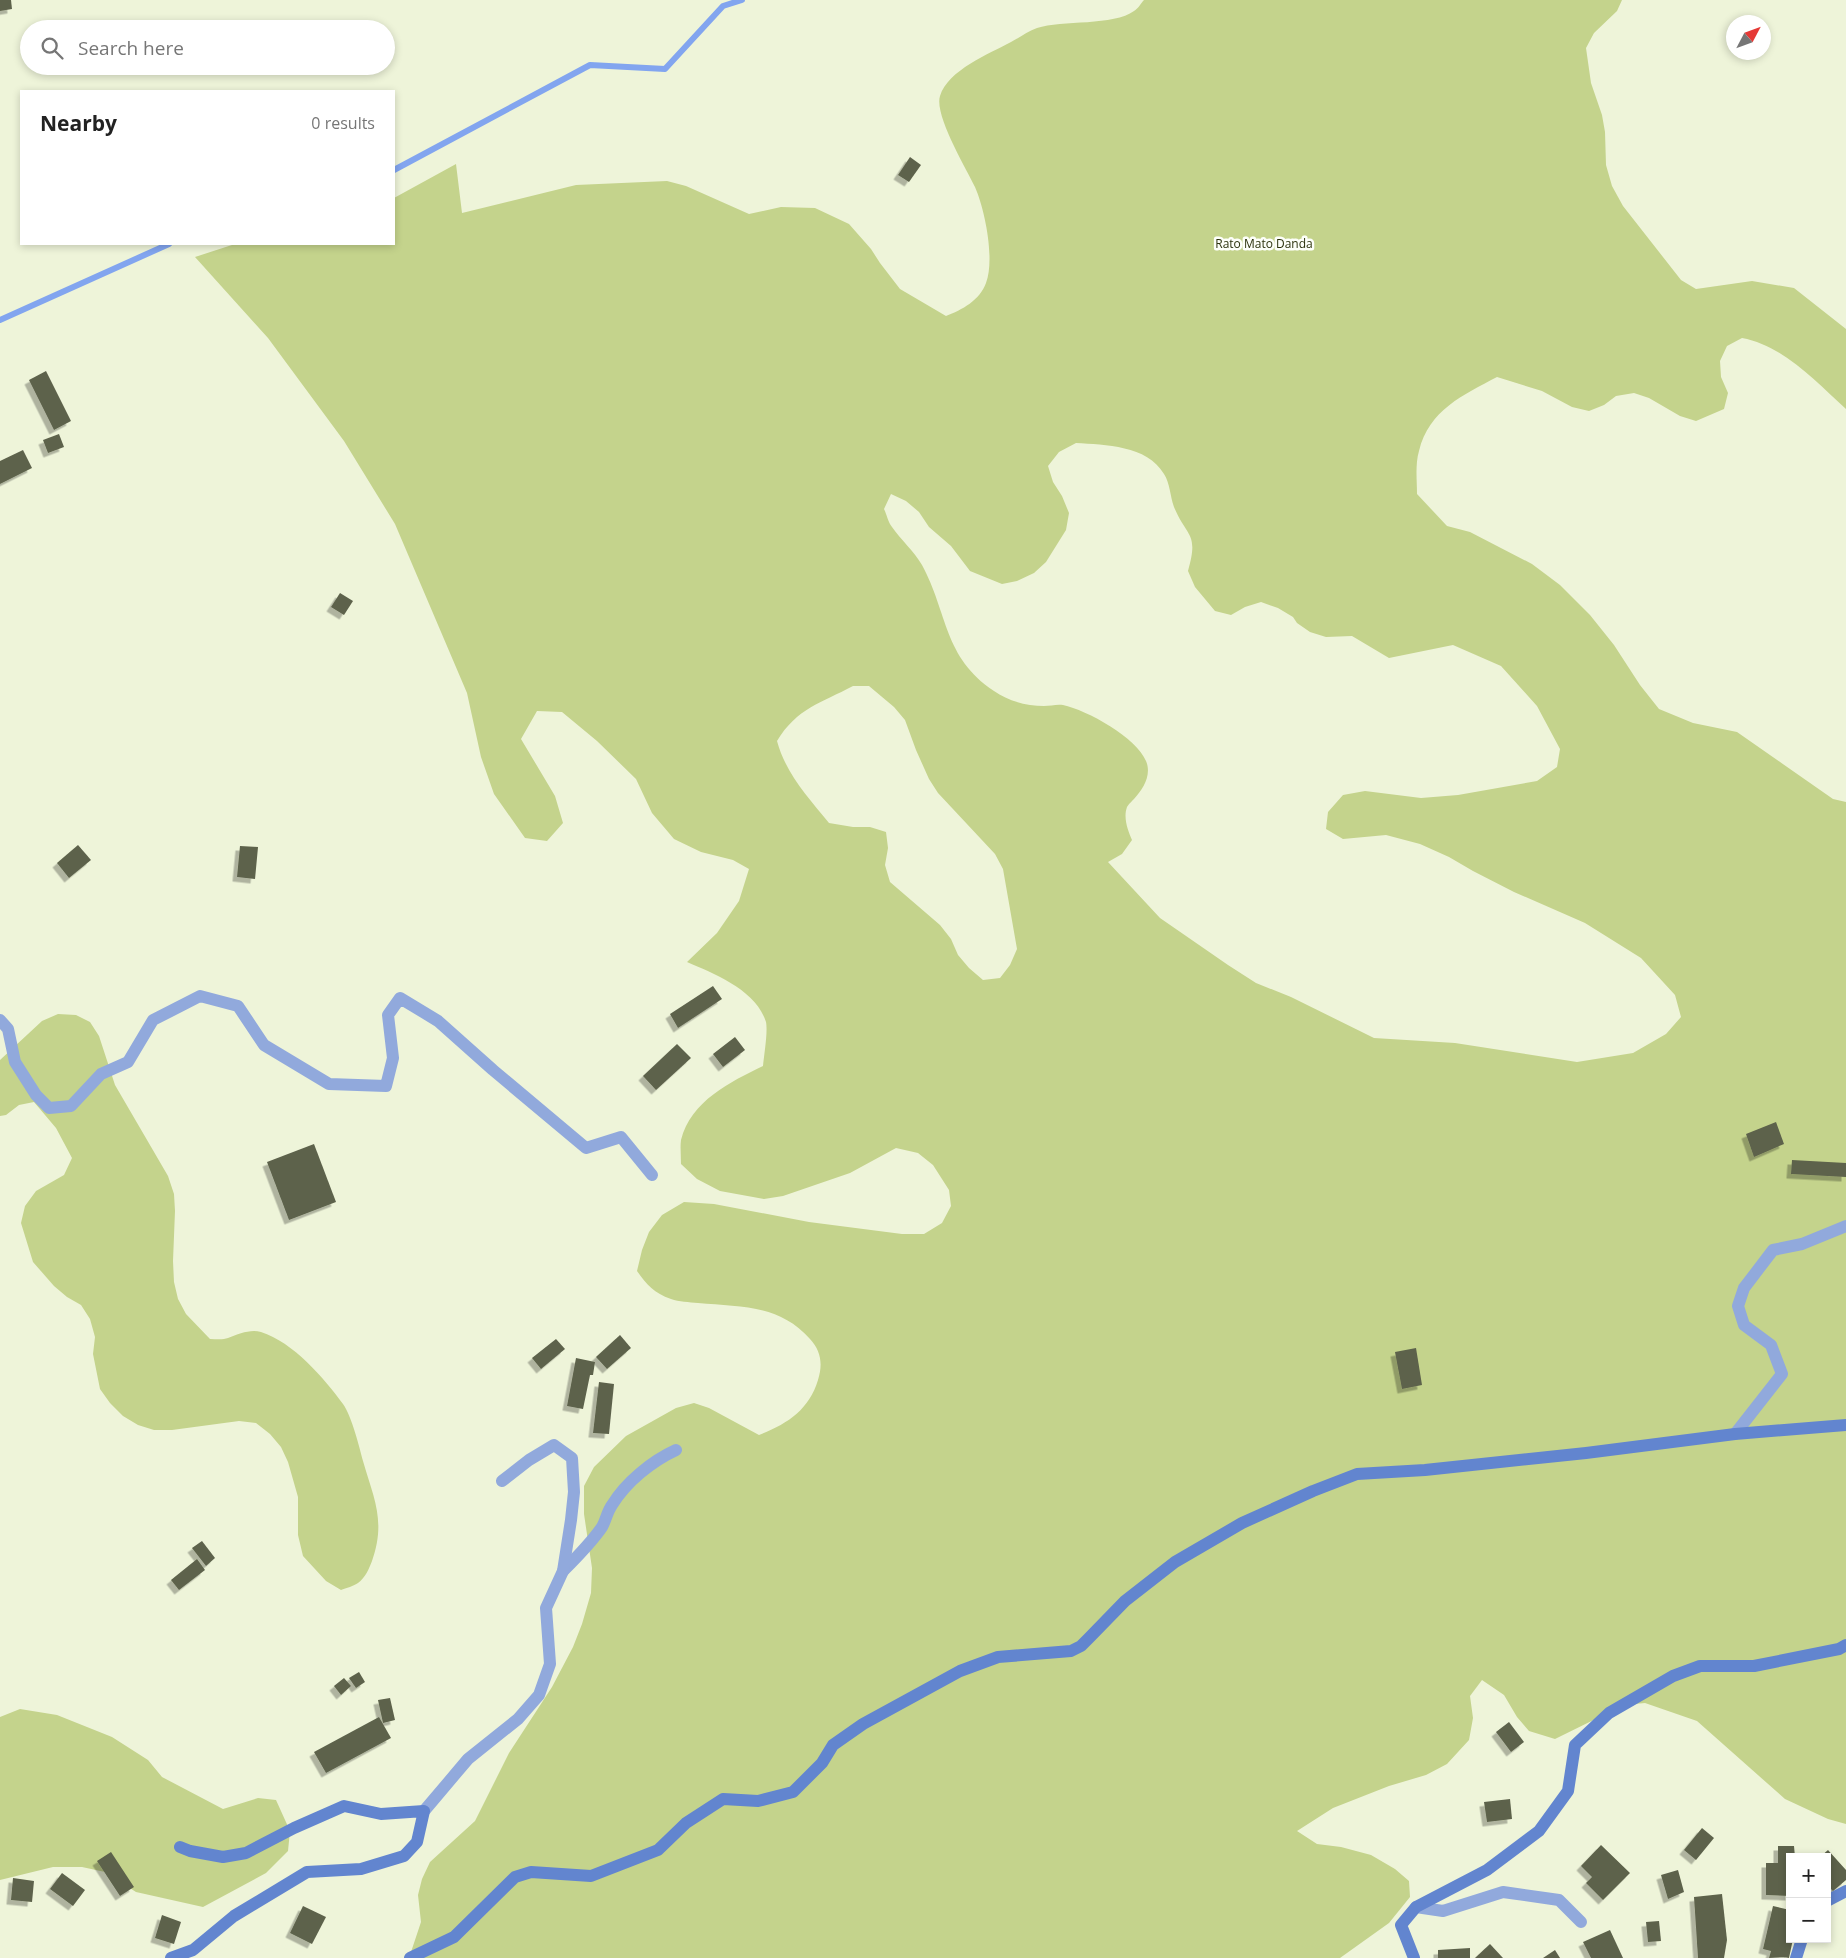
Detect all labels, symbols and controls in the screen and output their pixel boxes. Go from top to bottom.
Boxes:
north arrow [1726,15,1771,60]
search box [20,20,395,75]
icon: search [38,34,66,62]
text: Search here [78,35,184,61]
text: Nearby [40,109,117,137]
text: 0 results [311,112,375,134]
park label: Rato Mato Danda [1215,235,1313,252]
map controls [1786,1853,1831,1943]
button: + [1786,1853,1831,1898]
button: − [1786,1898,1831,1943]

